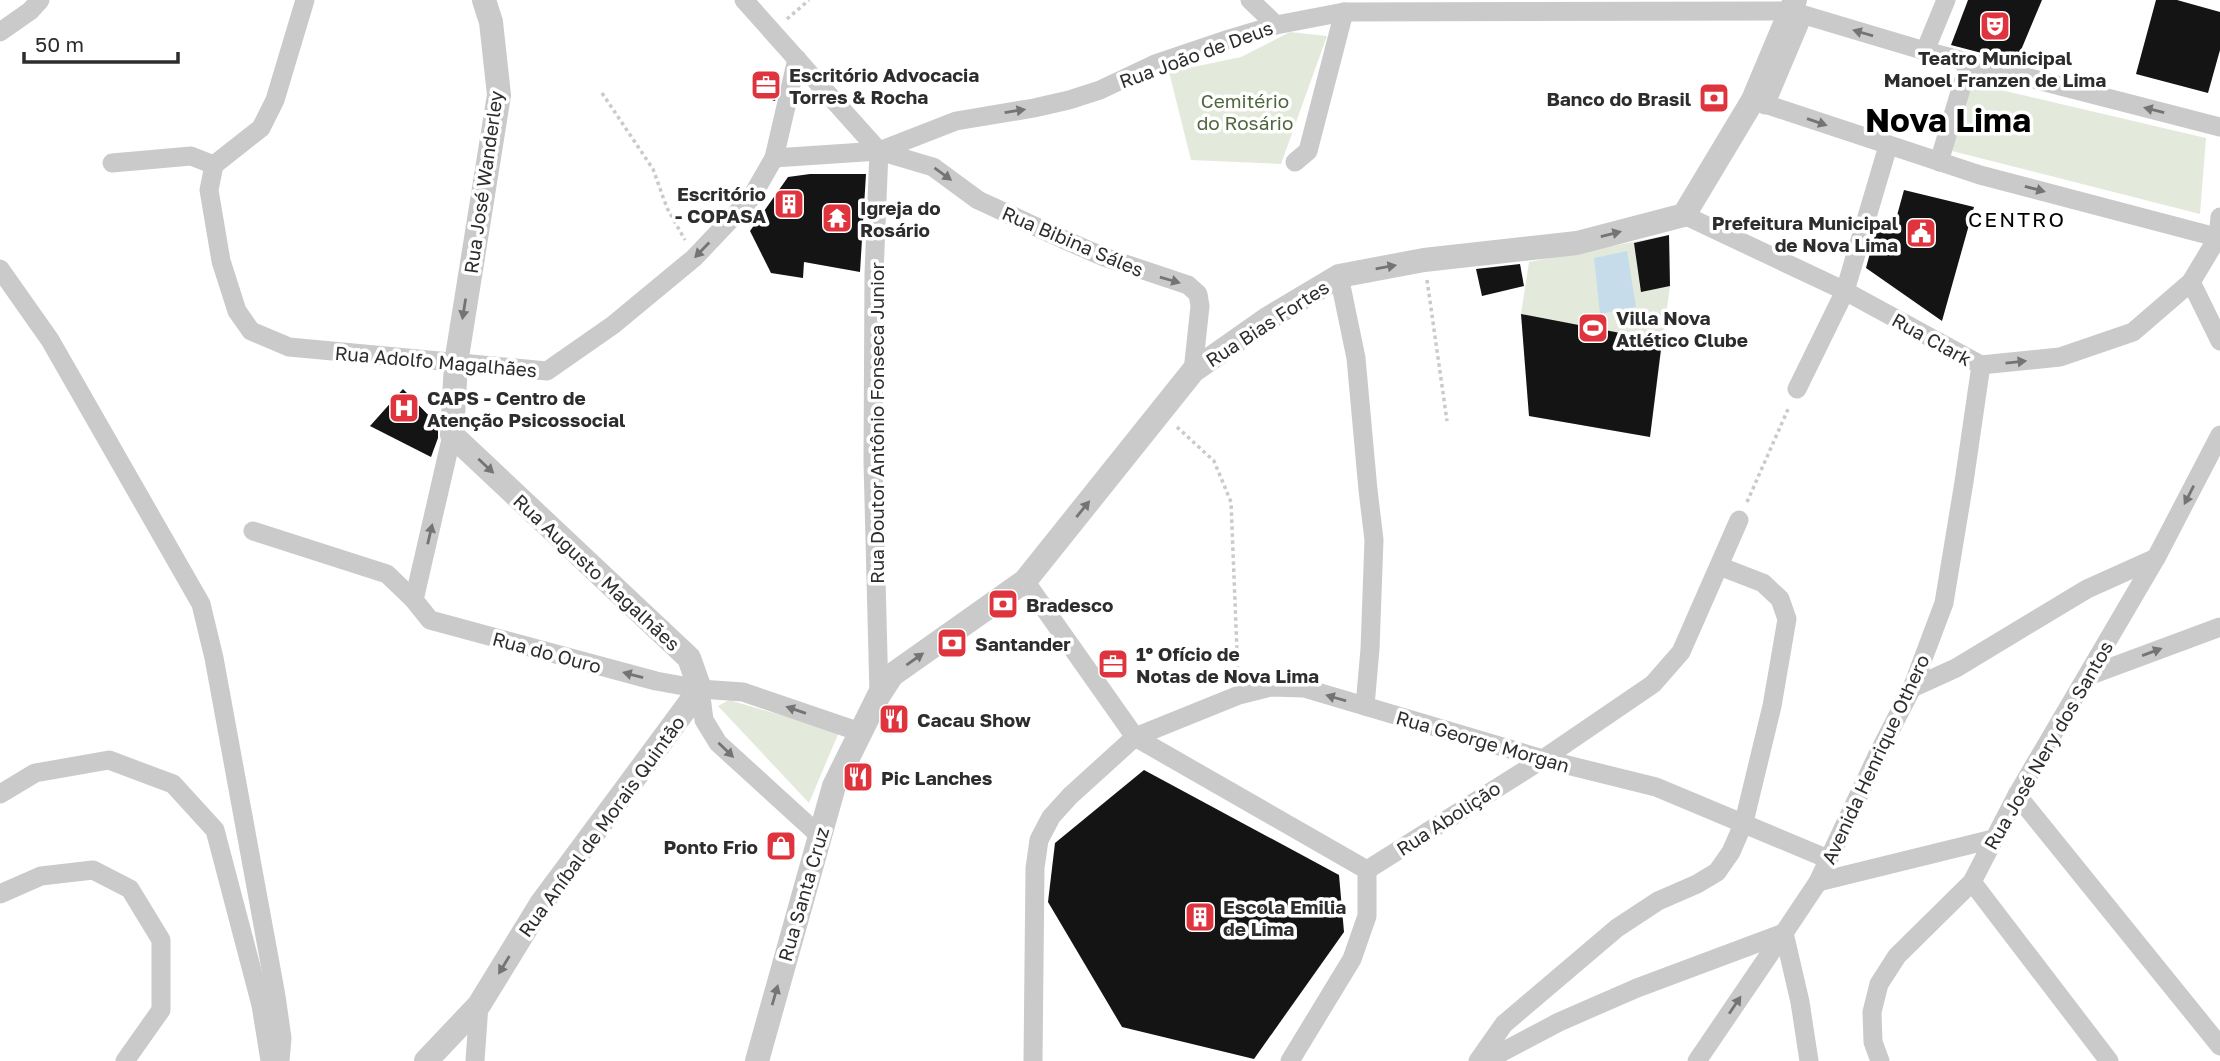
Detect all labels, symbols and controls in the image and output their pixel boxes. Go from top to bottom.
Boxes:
theatre icon: Teatro Municipal Manoel Franzen de Lima [1978,9,2012,43]
street label: Rua João de Deus [1116,16,1276,92]
scale bar [24,21,178,65]
one-way arrow [1852,27,1873,37]
text: 50 m [35,31,84,57]
place label: Teatro Municipal Manoel Franzen de Lima [1884,46,2106,91]
place label: Escritório Advocacia Torres & Rocha [789,63,979,108]
office icon: Escritório Advocacia Torres & Rocha [749,68,783,102]
bank icon: Banco do Brasil [1697,81,1731,115]
place label: Banco do Brasil [1546,87,1691,110]
street label: Rua José Wanderley [459,89,507,275]
park label: Cemitério do Rosário [1197,89,1293,134]
district label: Nova Lima [1865,100,2031,139]
one-way arrow [2143,104,2165,115]
one-way arrow [1004,105,1026,116]
one-way arrow [1807,117,1828,128]
one-way arrow [934,167,952,181]
place label: Escritório - COPASA [675,182,767,227]
one-way arrow [2024,184,2046,195]
building icon: Escritório - COPASA [772,187,806,221]
place label: Igreja do Rosário [860,196,941,241]
temple icon: Igreja do Rosário [820,201,854,235]
street label: Rua Bibina Sáles [999,201,1147,281]
district label: CENTRO [1968,206,2066,232]
place label: Prefeitura Municipal de Nova Lima [1712,211,1898,256]
public building icon: Prefeitura Municipal de Nova Lima [1904,216,1938,250]
one-way arrow [1600,228,1622,239]
one-way arrow [693,241,710,258]
one-way arrow [1375,261,1397,272]
street label: Rua Doutor Antônio Fonseca Junior [865,262,888,584]
one-way arrow [1159,275,1181,286]
street label: Rua Bias Fortes [1201,275,1333,371]
one-way arrow [459,298,470,320]
place label: Villa Nova Atlético Clube [1616,306,1748,351]
street label: Rua Clark [1888,308,1976,370]
sports icon: Villa Nova Atlético Clube [1576,311,1610,345]
street label: Rua Adolfo Magalhães [334,341,538,381]
one-way arrow [2006,356,2028,367]
place label: CAPS - Centro de Atenção Psicossocial [427,386,625,431]
hospital icon: CAPS - Centro de Atenção Psicossocial [387,391,421,425]
one-way arrow [477,458,494,474]
one-way arrow [2183,485,2194,505]
street label: Rua Augusto Magalhães [509,489,685,655]
one-way arrow [1075,501,1090,518]
one-way arrow [424,523,435,545]
bank icon: Bradesco [986,587,1020,621]
place label: Bradesco [1026,593,1113,616]
street label: Rua do Ouro [490,626,604,678]
bank icon: Santander [935,626,969,660]
place label: Santander [975,632,1071,655]
street label: Rua José Nery dos Santos [1979,636,2117,854]
place label: 1º Ofício de Notas de Nova Lima [1136,642,1319,687]
office icon: 1º Ofício de Notas de Nova Lima [1096,647,1130,681]
one-way arrow [2141,647,2162,658]
street label: Avenida Henrique Othero [1816,651,1934,867]
one-way arrow [906,652,924,666]
one-way arrow [622,669,644,680]
one-way arrow [1326,692,1347,702]
restaurant icon: Cacau Show [877,702,911,736]
one-way arrow [785,704,806,715]
street label: Rua George Morgan [1394,705,1572,777]
place label: Cacau Show [917,708,1031,731]
street label: Rua Aníbal de Morais Quintão [513,711,689,941]
one-way arrow [717,741,734,758]
restaurant icon: Pic Lanches [841,760,875,794]
place label: Pic Lanches [881,766,993,789]
street label: Rua Abolição [1392,776,1504,860]
street label: Rua Santa Cruz [773,824,833,964]
shop icon: Ponto Frio [764,829,798,863]
place label: Ponto Frio [663,835,758,858]
place label: Escola Emilia de Lima [1223,895,1346,940]
building icon: Escola Emilia de Lima [1183,900,1217,934]
one-way arrow [498,955,510,974]
one-way arrow [770,984,781,1006]
one-way arrow [1728,996,1742,1014]

